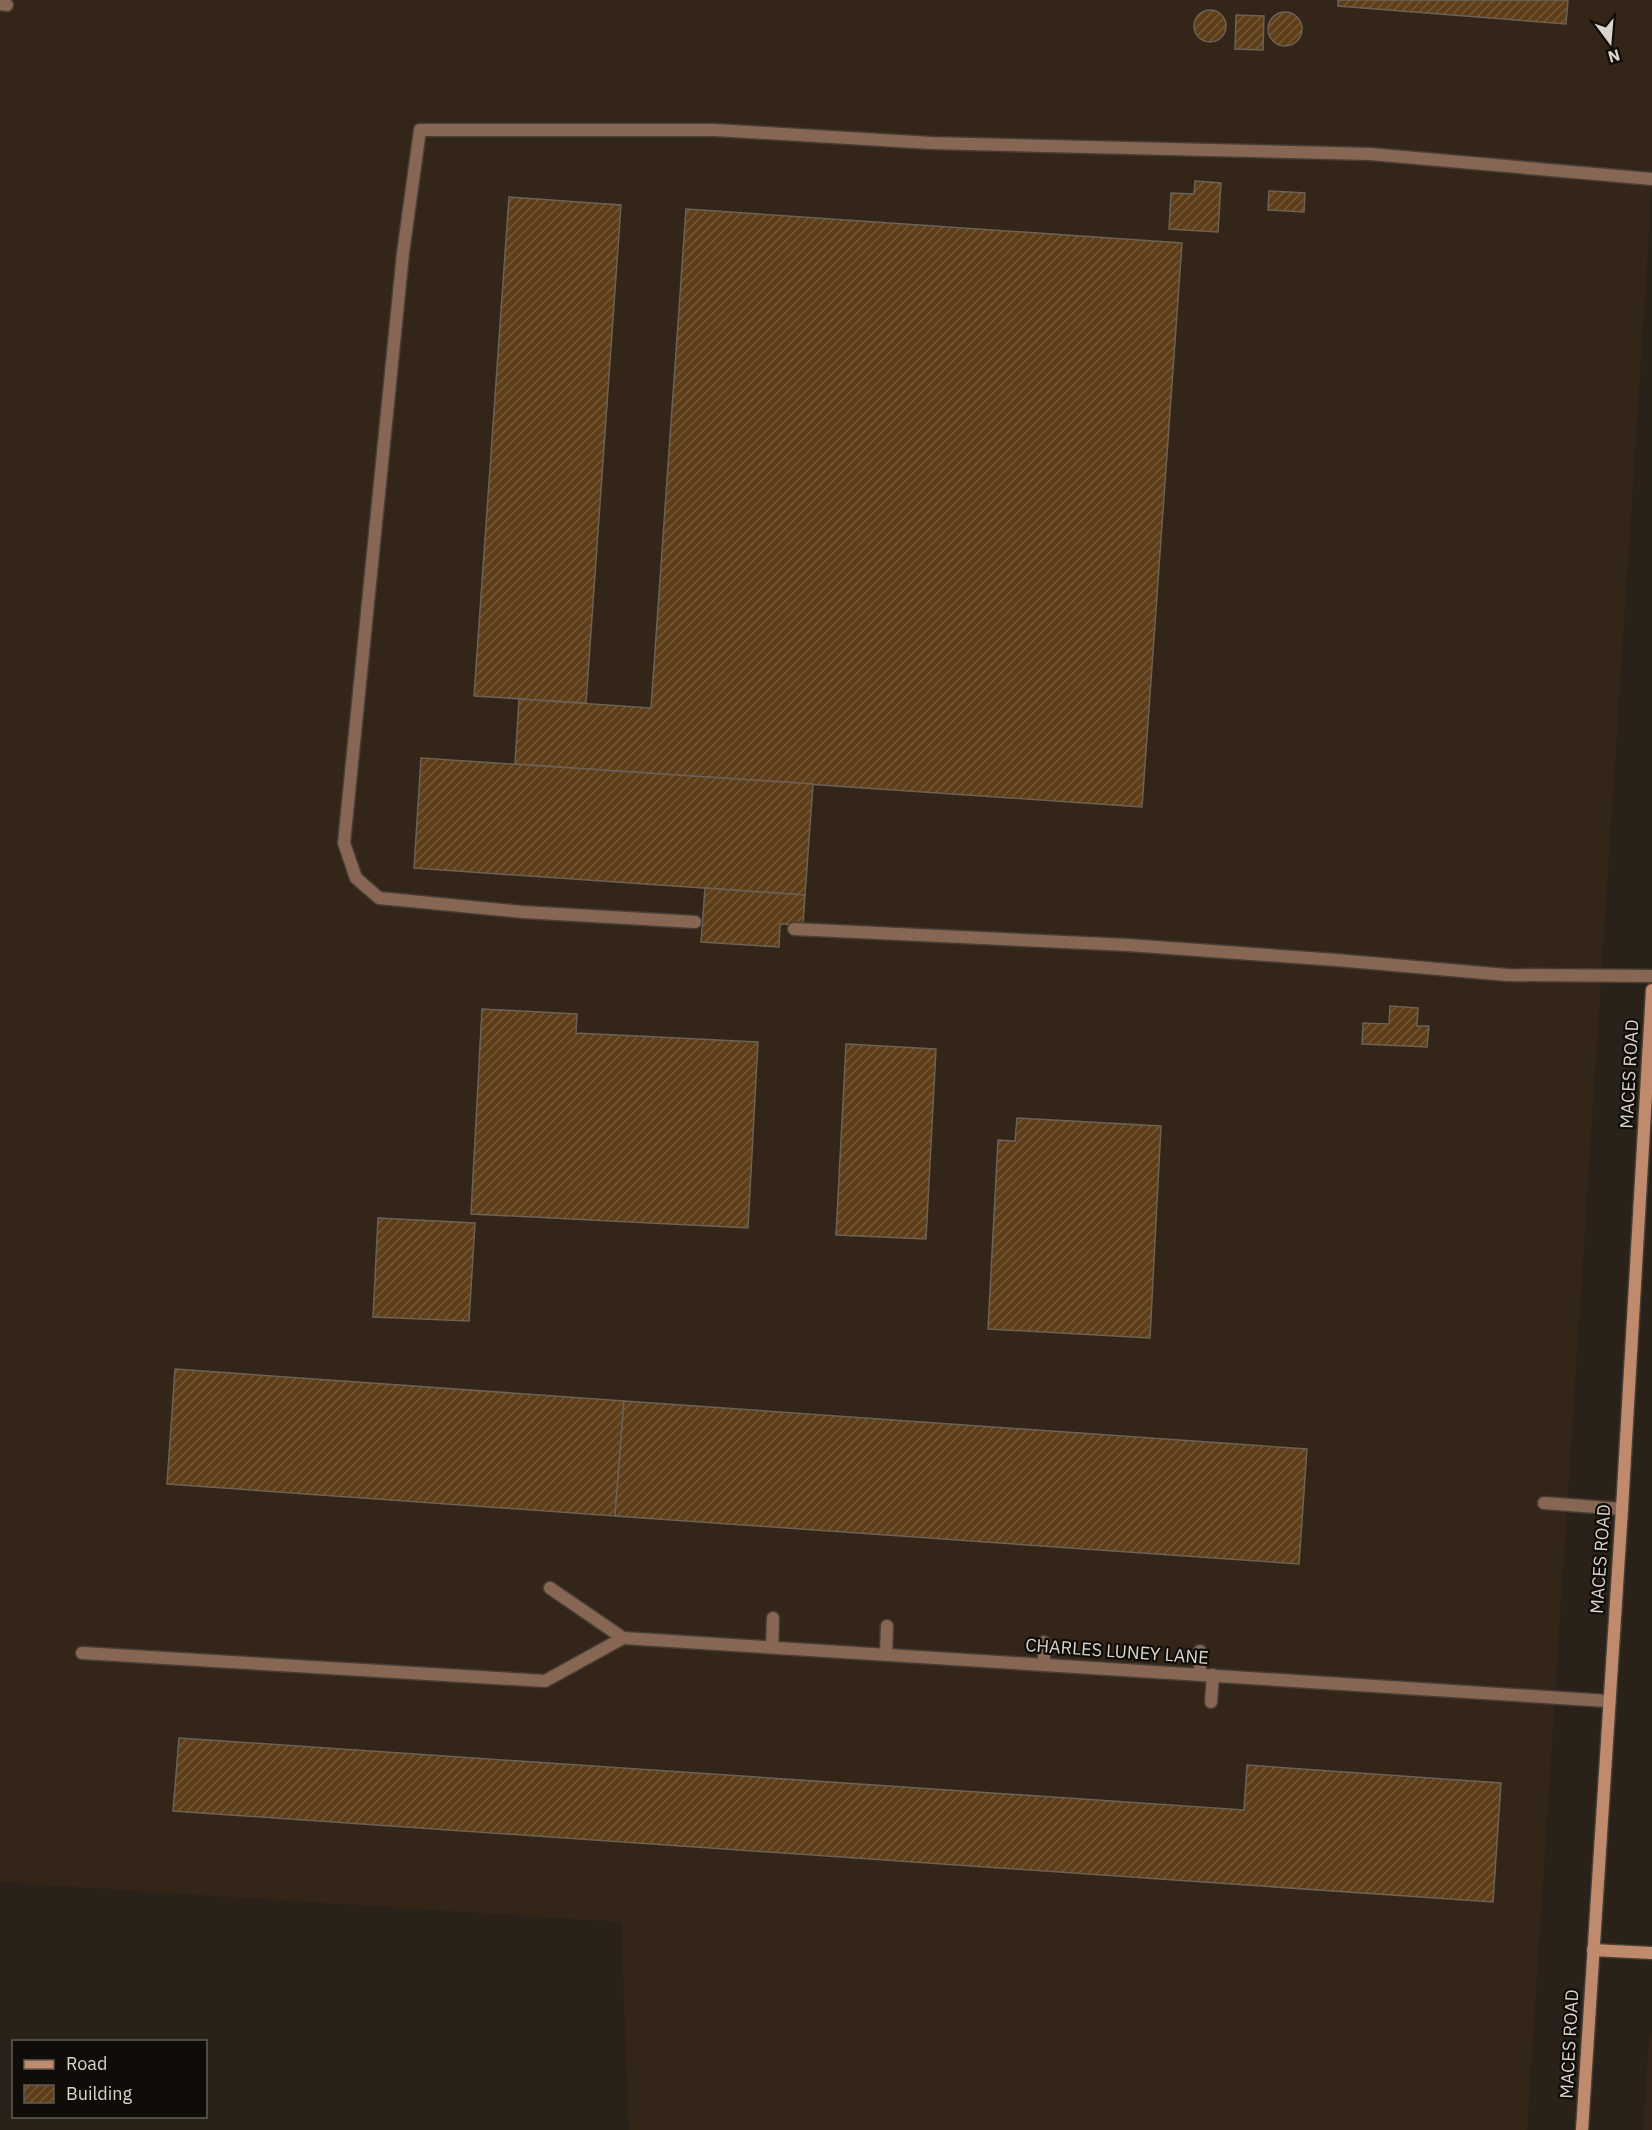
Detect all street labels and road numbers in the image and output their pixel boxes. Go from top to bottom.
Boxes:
street label: MACES ROAD [1615,1019,1643,1129]
street label: MACES ROAD [1585,1503,1615,1615]
street label: CHARLES LUNEY LANE [1025,1633,1209,1669]
street label: MACES ROAD [1555,1989,1583,2099]

